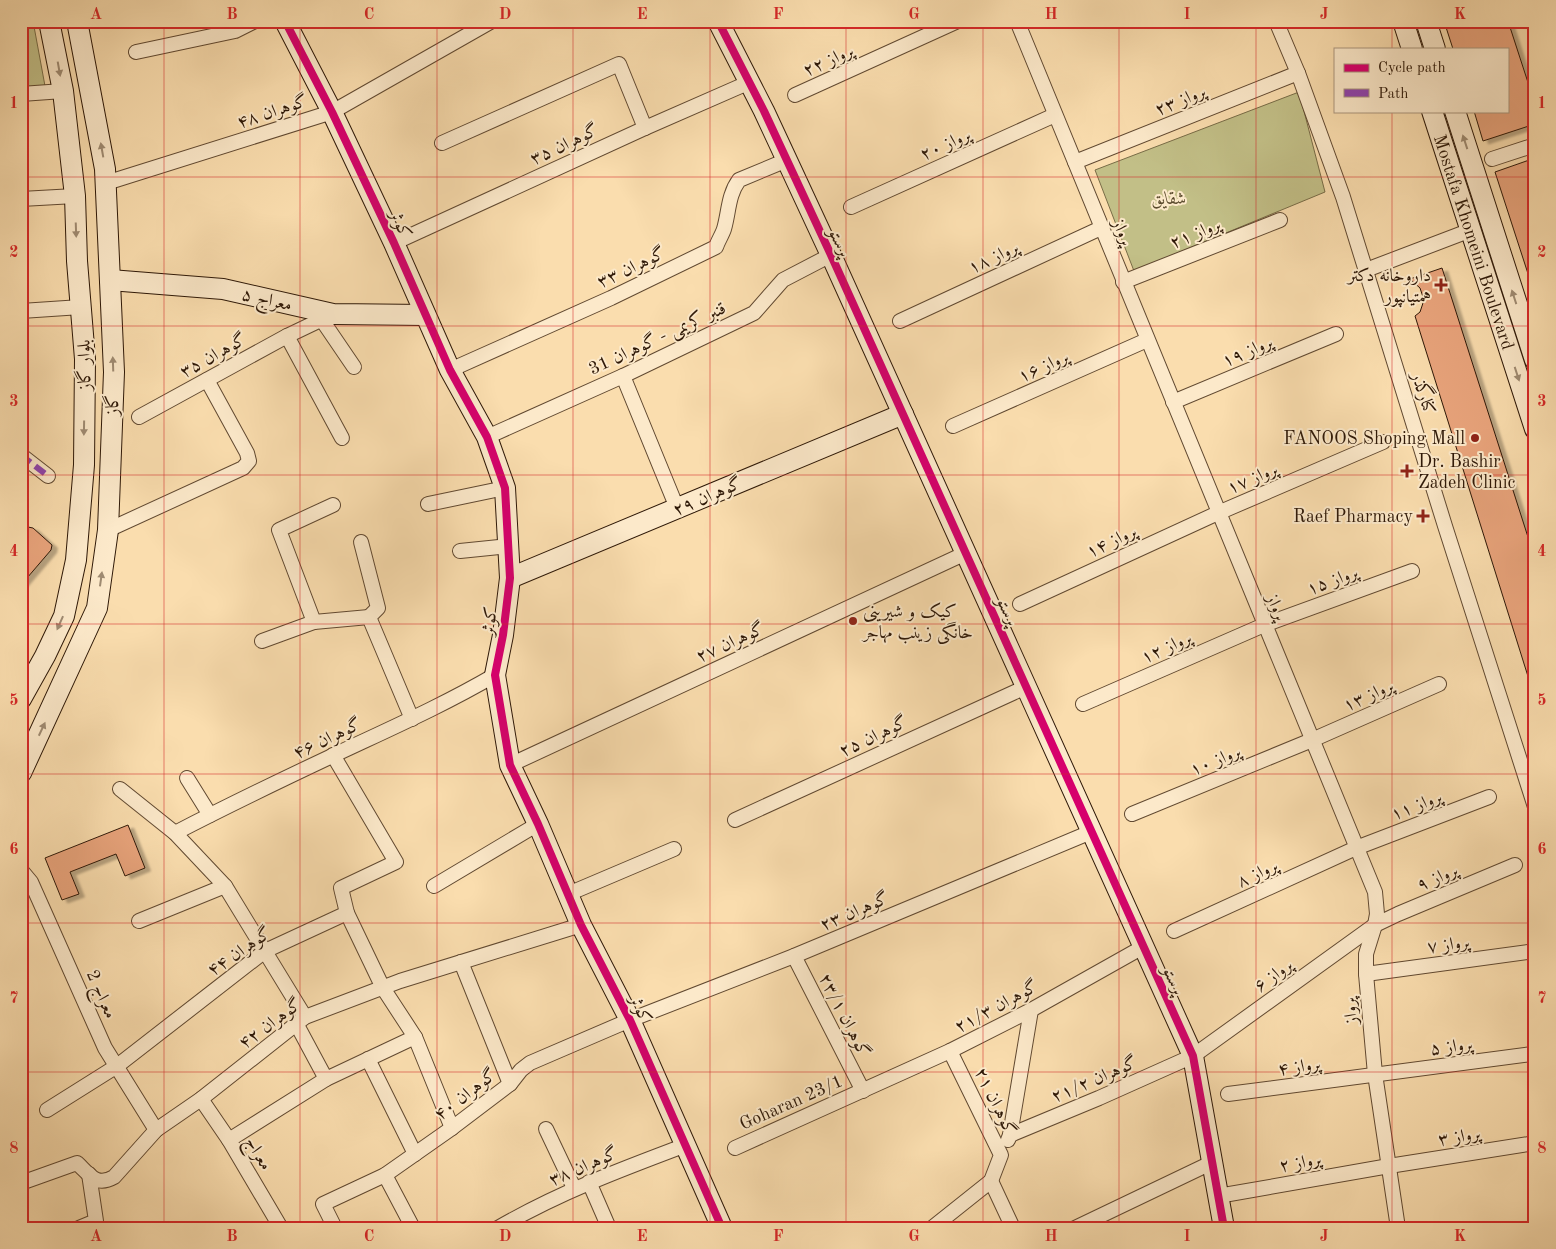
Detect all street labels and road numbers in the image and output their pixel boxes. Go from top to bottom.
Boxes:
street label: پرواز ۲۲ [801,41,858,81]
street label: پرواز ۲۳ [1152,82,1210,120]
street label: گوهران ۴۸ [234,90,310,134]
street label: گوهران ۳۵ [527,120,602,170]
street label: پرواز ۲۰ [918,125,975,165]
street label: Mostafa Khomeini Boulevard [1430,133,1516,352]
street label: کوثر [384,206,414,242]
street label: پرواز [1107,215,1136,250]
street label: پرواز ۲۱ [1167,215,1225,253]
street label: پرستو [823,223,854,262]
street label: پرواز ۱۸ [966,238,1023,278]
street label: گوهران ۳۳ [594,243,669,293]
street label: معراج ۵ [238,285,294,320]
street label: قنبر کریمی - گوهران 31 [585,297,730,380]
street label: گوهران ۳۵ [176,329,251,383]
street label: پرواز ۱۹ [1220,333,1277,371]
street label: بلوار گاز [73,339,95,393]
street label: پرواز ۱۶ [1016,347,1073,387]
street label: کنارگذر [1407,367,1443,417]
street label: گاز [101,394,123,418]
street label: پرواز ۱۷ [1225,460,1282,498]
street label: گوهران ۲۹ [670,473,745,521]
street label: پرواز ۱۴ [1084,522,1141,562]
street label: پرواز ۱۵ [1304,563,1362,599]
street label: پرواز [1261,590,1290,625]
street label: پرستو [991,592,1022,631]
street label: کوثر [479,606,502,639]
street label: گوهران ۲۷ [693,618,768,668]
street label: پرواز ۱۲ [1139,628,1196,668]
street label: پرواز ۱۳ [1341,676,1398,716]
street label: گوهران ۲۵ [836,712,911,762]
street label: گوهران ۴۶ [290,714,365,764]
street label: پرواز ۱۰ [1187,742,1245,780]
street label: پرواز ۱۱ [1388,787,1446,825]
street label: پرواز ۸ [1234,856,1283,892]
street label: پرواز ۹ [1414,861,1462,895]
street label: گوهران ۲۳ [817,888,892,936]
street label: گوهران ۴۴ [203,922,276,981]
street label: پرواز ۷ [1426,933,1472,958]
street label: پرواز ۶ [1251,955,1298,996]
street label: پرستو [1157,961,1188,1000]
street label: معراج 2 [77,967,120,1024]
street label: گوهران ۲۳/۱ [814,970,875,1061]
street label: گوهران ۲۱/۳ [951,976,1042,1038]
street label: کوثر [624,991,655,1027]
street label: گوهران ۴۲ [235,994,306,1054]
street label: پرواز [1341,995,1362,1027]
street label: پرواز ۵ [1429,1035,1475,1060]
street label: گوهران ۲۱/۲ [1048,1052,1141,1108]
street label: پرواز ۴ [1277,1055,1323,1080]
street label: گوهران ۴۰ [430,1064,501,1125]
street label: گوهران ۲۱ [969,1064,1021,1139]
street label: Goharan 23/1 [737,1072,846,1134]
street label: پرواز ۳ [1437,1124,1483,1150]
street label: معراج [236,1134,275,1176]
street label: گوهران ۳۸ [546,1143,621,1191]
street label: پرواز ۲ [1278,1150,1325,1177]

